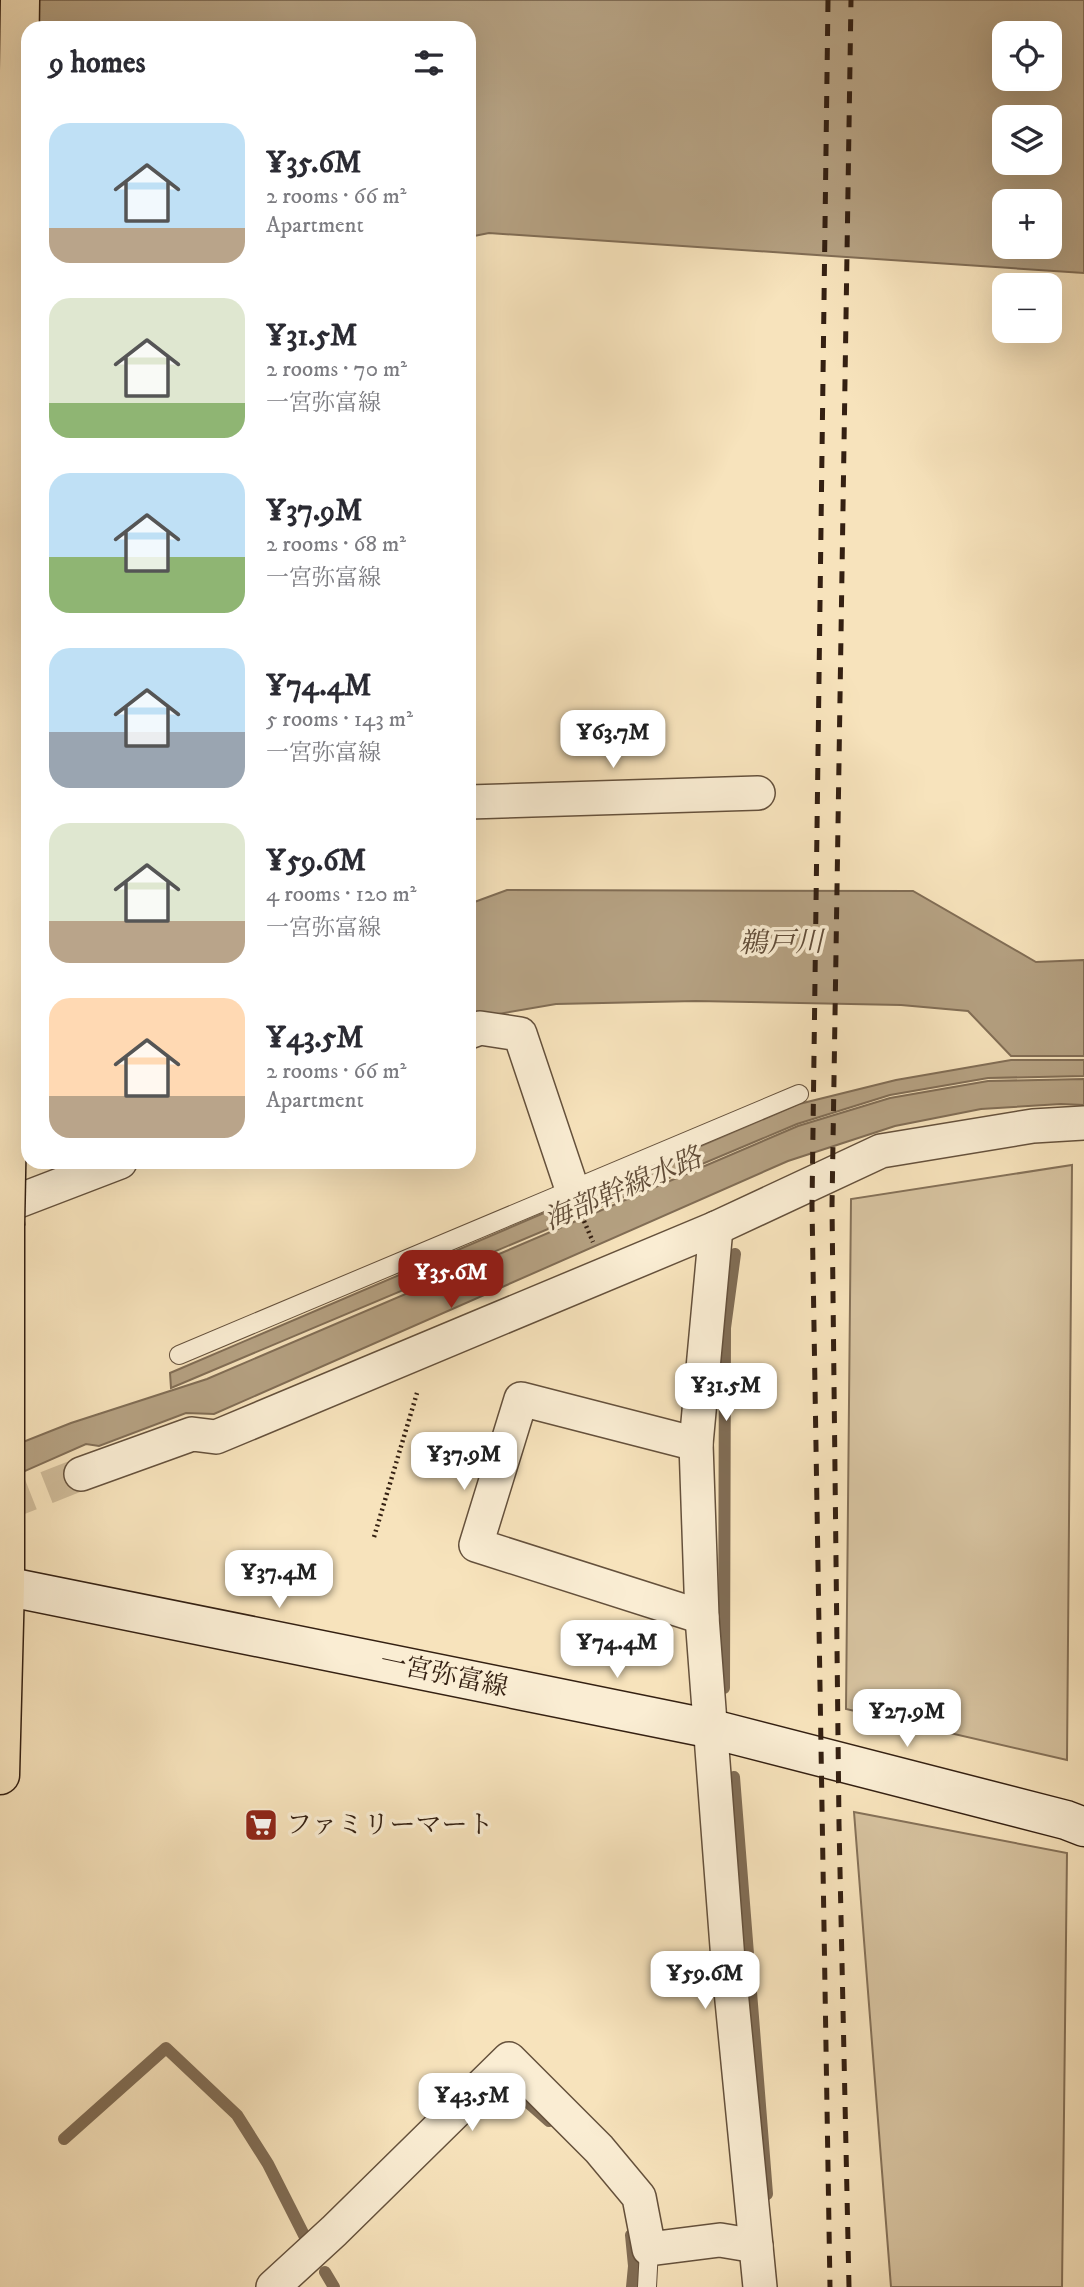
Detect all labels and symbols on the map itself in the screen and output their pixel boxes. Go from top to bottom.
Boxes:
pin: ¥63.7M [556,710,670,770]
water label: 鵜戸川 [739,925,826,961]
water label: 海部幹線水路 [539,1139,709,1238]
pin: ¥35.6M [394,1250,508,1310]
pin: ¥31.5M [669,1364,783,1423]
pin: ¥37.9M [407,1432,521,1492]
pin: ¥37.4M [222,1550,336,1610]
pin: ¥74.4M [560,1620,674,1680]
street label: 一宮弥富線 [377,1645,511,1705]
pin: ¥27.9M [850,1690,964,1749]
supermarket icon: ファミリーマート [242,1806,280,1844]
place label: ファミリーマート [286,1809,493,1842]
pin: ¥59.6M [648,1952,762,2011]
pin: ¥43.5M [415,2074,529,2133]

